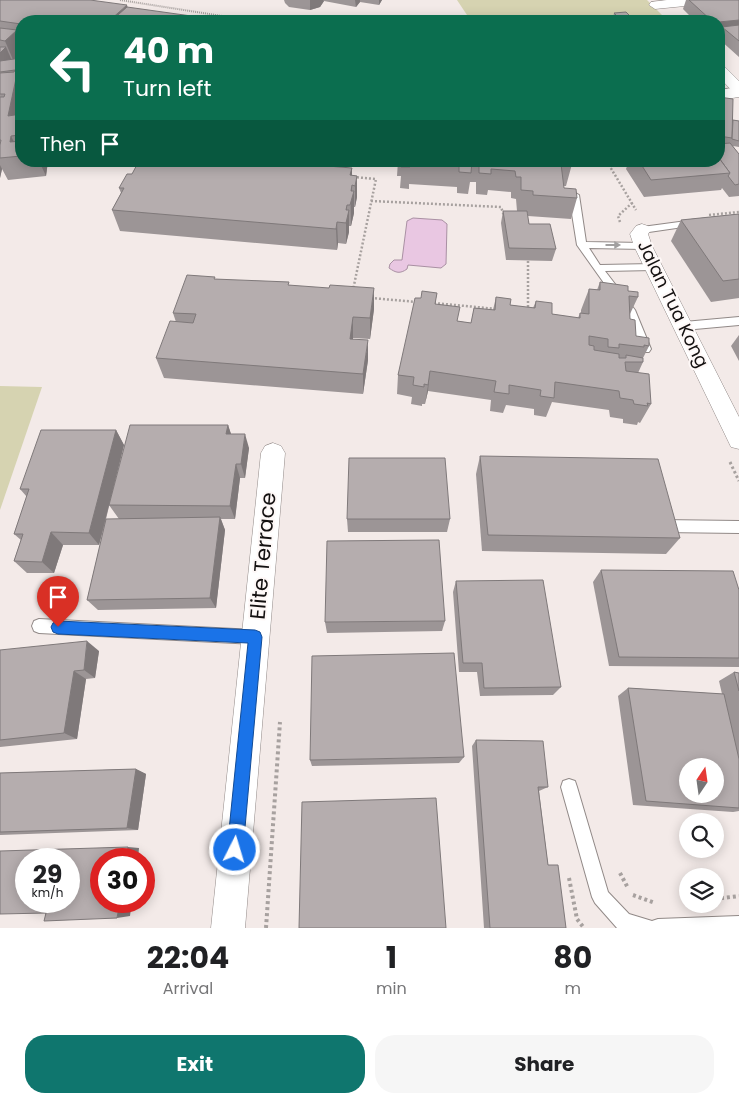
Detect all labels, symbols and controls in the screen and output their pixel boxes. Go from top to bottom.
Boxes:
text: 40 m [123,26,214,75]
icon: left [40,35,105,100]
text: Turn left [123,73,211,104]
icon: arrive [96,130,124,158]
text: Then [40,131,86,158]
street label: Jalan Tua Kong [632,236,715,372]
one-way arrow [605,241,621,249]
street label: Elite Terrace [243,491,282,621]
pin [37,576,79,627]
icon: arrive [44,583,72,611]
north arrow [679,758,724,802]
map controls [679,758,724,913]
button: search [679,813,724,858]
position arrow [208,823,260,875]
speed limit sign: 30 [90,848,155,913]
text: 29 [33,857,62,892]
button: layers [679,868,724,913]
text: km/h [32,884,63,901]
text: 22:04 [147,936,229,979]
text: 1 [386,936,397,979]
text: 80 [553,936,592,979]
text: Arrival [163,977,213,1000]
text: min [376,977,407,1000]
text: m [565,977,581,1000]
button: Exit [25,1035,365,1093]
button: Share [375,1035,714,1093]

